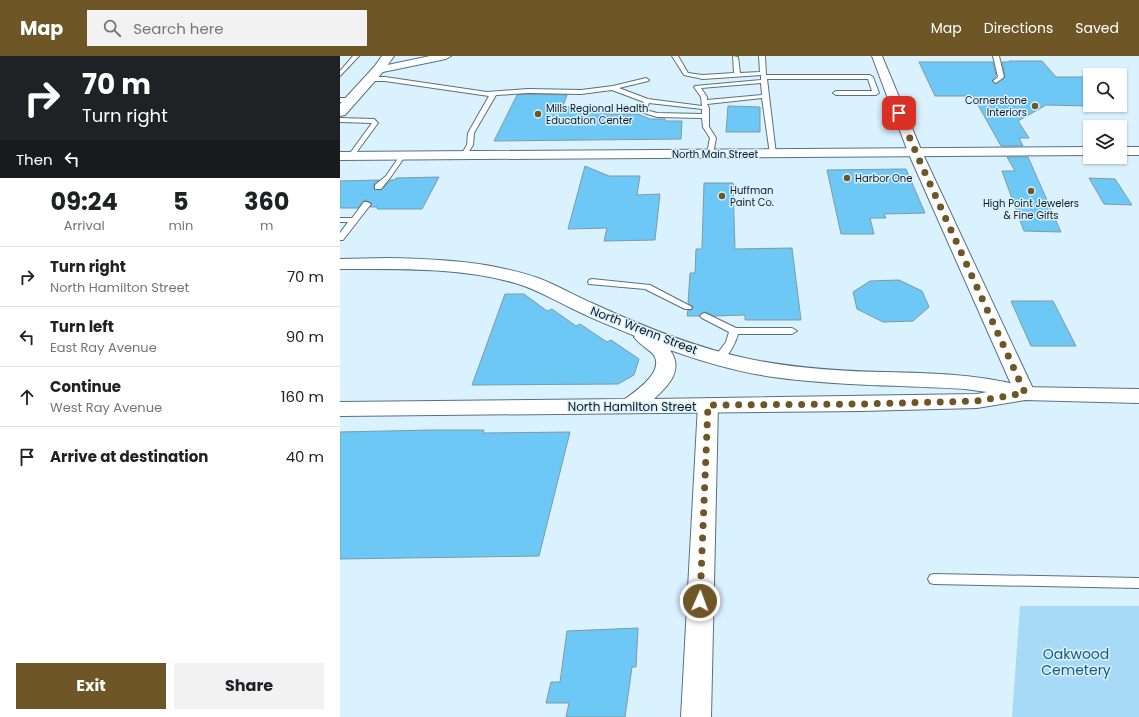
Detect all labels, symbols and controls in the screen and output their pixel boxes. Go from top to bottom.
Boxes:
search box [87,10,367,46]
text: Map [20,15,63,42]
icon: search [101,17,123,39]
text: Search here [133,18,224,39]
text: Map [931,18,962,38]
text: Directions [984,18,1053,38]
text: Saved [1075,18,1119,38]
text: 70 m [82,65,151,104]
map controls [1083,68,1127,164]
button: search [1083,68,1127,112]
icon: right [16,72,68,124]
place label: Cornerstone Interiors [965,93,1027,120]
pin [882,96,916,130]
place label: Mills Regional Health Education Center [546,101,648,128]
marker: Cornerstone Interiors [1030,101,1040,111]
icon: arrive [888,102,910,124]
text: Turn right [82,103,168,128]
marker: Mills Regional Health Education Center [533,109,543,119]
button: layers [1083,120,1127,164]
street label: North Main Street [672,147,758,162]
icon: left [61,148,83,170]
text: Then [16,149,53,170]
place label: Harbor One [855,171,912,186]
marker: Harbor One [842,173,852,183]
place label: Huffman Paint Co. [730,183,774,210]
text: 09:24 [51,185,118,218]
text: 5 [173,185,189,218]
text: 360 [244,185,289,218]
marker: High Point Jewelers & Fine Gifts [1026,186,1036,196]
marker: Huffman Paint Co. [717,191,727,201]
place label: High Point Jewelers & Fine Gifts [983,196,1079,223]
text: Arrival [64,216,105,235]
text: min [168,216,193,235]
text: m [260,216,273,235]
text: Turn right [50,256,126,277]
icon: right [16,266,38,288]
text: 70 m [287,266,324,287]
text: North Hamilton Street [50,278,189,297]
street label: North Wrenn Street [588,302,700,358]
text: Turn left [50,316,114,337]
icon: left [16,326,38,348]
text: 90 m [286,326,324,347]
text: East Ray Avenue [50,338,157,357]
text: Continue [50,376,121,397]
icon: ahead [16,386,38,408]
text: 160 m [281,386,324,407]
text: West Ray Avenue [50,398,162,417]
street label: North Hamilton Street [568,398,696,415]
icon: arrive [16,446,38,468]
text: Arrive at destination [50,446,208,467]
text: 40 m [286,446,324,467]
position arrow [679,580,721,622]
park label: Oakwood Cemetery [1041,644,1111,680]
button: Exit [16,663,166,709]
button: Share [174,663,324,709]

